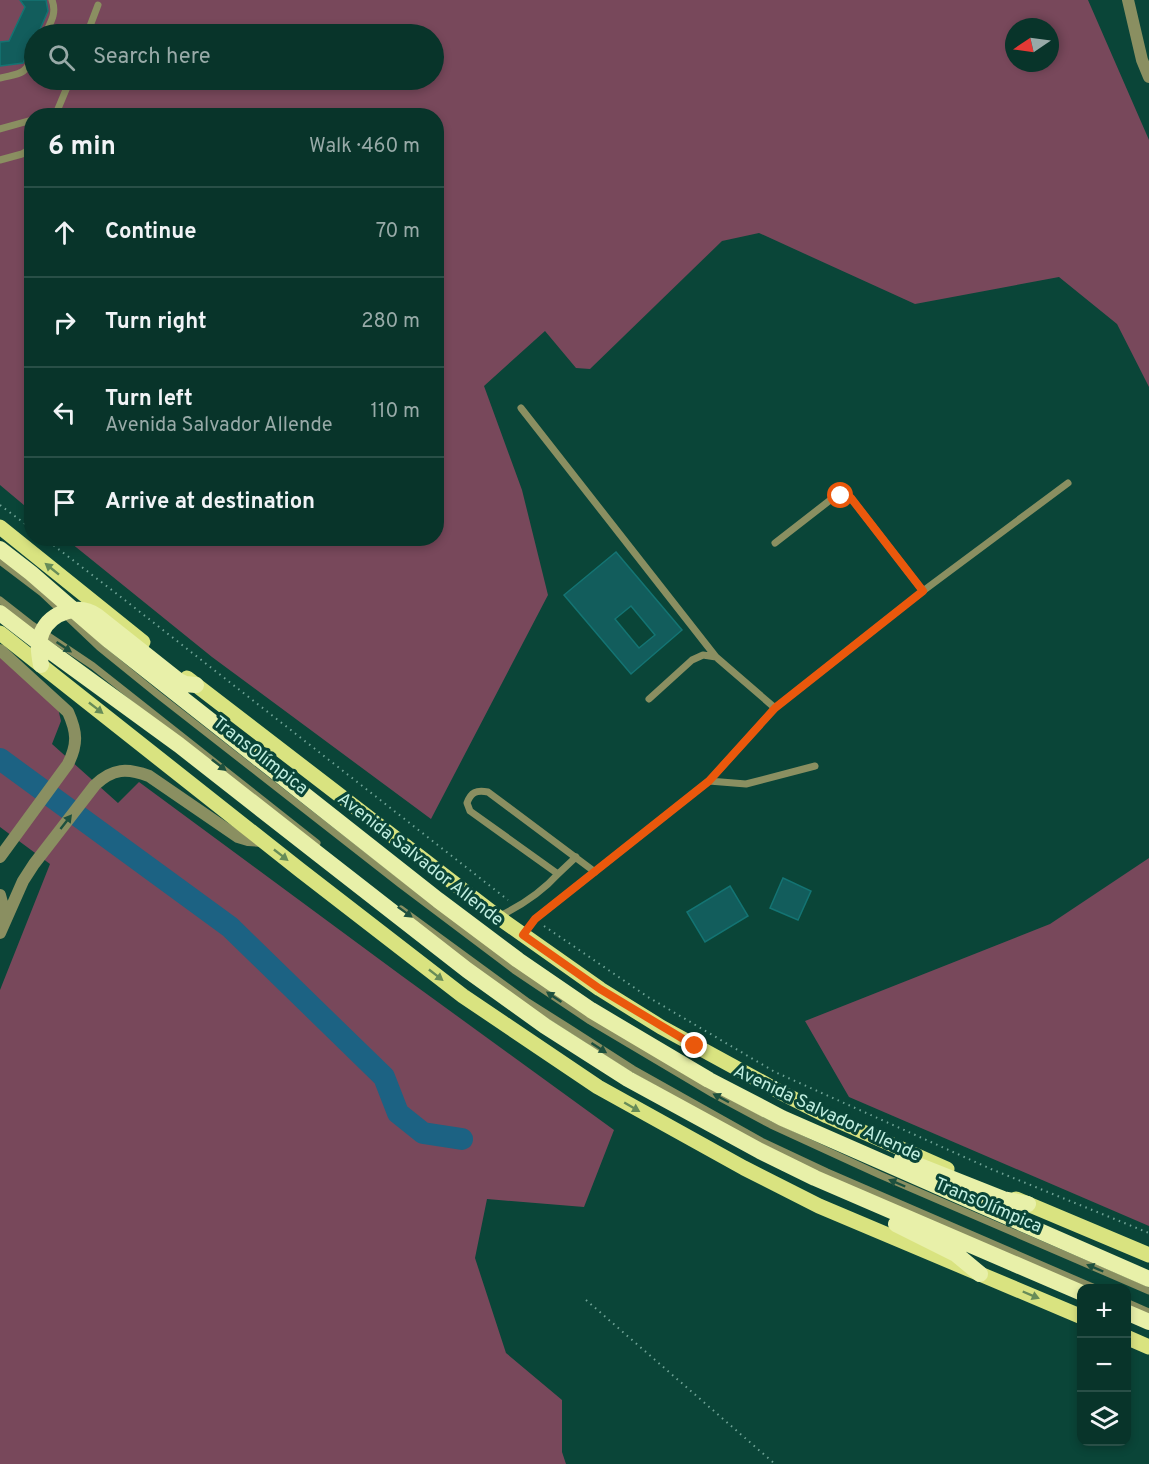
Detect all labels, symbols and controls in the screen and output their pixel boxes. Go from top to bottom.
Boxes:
north arrow [1005,18,1059,72]
search box [24,24,444,90]
icon: search [45,41,78,74]
text: Search here [93,44,211,71]
text: 6 min [48,131,116,164]
text: Walk · 460 m [309,134,420,160]
icon: ahead [48,216,81,249]
text: Continue [105,219,196,246]
text: 70 m [376,219,420,245]
icon: right [48,306,81,339]
text: Turn right [105,309,207,336]
text: 280 m [361,309,420,335]
text: Turn left [105,386,193,413]
icon: left [48,396,81,429]
text: 110 m [371,399,420,425]
text: Avenida Salvador Allende [105,413,332,439]
route start [827,482,853,508]
icon: arrive [48,486,81,519]
text: Arrive at destination [105,489,315,516]
one-way arrow [45,563,60,575]
one-way arrow [56,641,73,652]
one-way arrow [88,702,104,715]
street label: TransOlímpica [208,712,312,800]
one-way arrow [211,759,227,772]
street label: Avenida Salvador Allende [332,788,508,932]
one-way arrow [60,814,73,830]
one-way arrow [274,849,289,861]
one-way arrow [398,905,413,917]
one-way arrow [428,968,443,980]
one-way arrow [546,992,562,1003]
route end [681,1032,707,1058]
one-way arrow [591,1042,607,1053]
street label: Avenida Salvador Allende [729,1060,925,1168]
one-way arrow [712,1093,729,1103]
one-way arrow [624,1102,641,1112]
street label: TransOlímpica [931,1173,1045,1239]
one-way arrow [888,1178,905,1187]
one-way arrow [1086,1263,1104,1273]
map controls [1077,1284,1131,1446]
button: + [1077,1284,1131,1338]
one-way arrow [1022,1291,1039,1300]
button: − [1077,1338,1131,1392]
button: layers [1077,1392,1131,1446]

